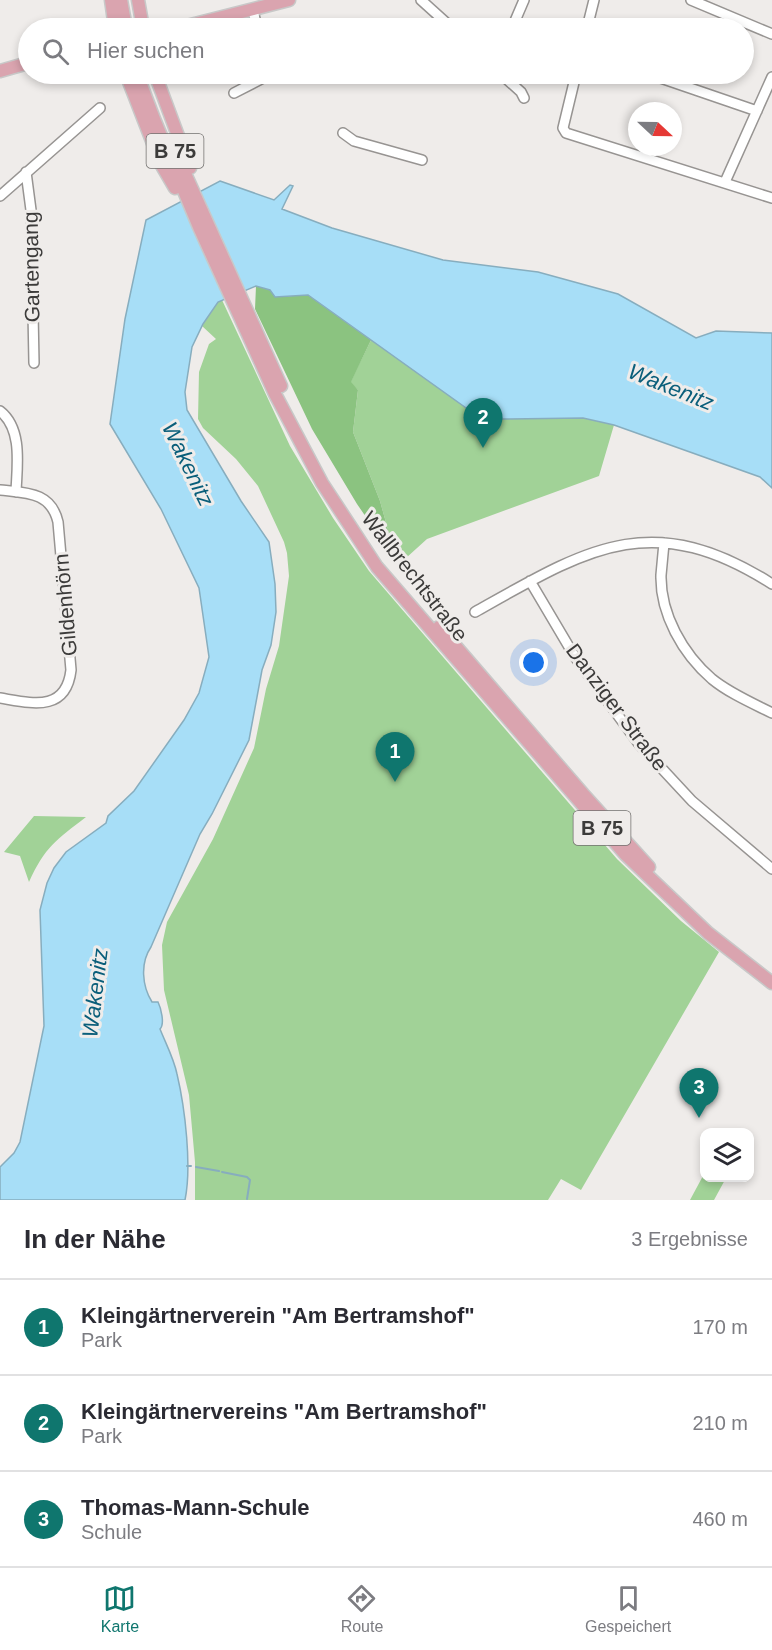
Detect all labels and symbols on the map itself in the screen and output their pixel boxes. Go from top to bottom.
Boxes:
north arrow [628,102,682,156]
road number: B 75 [146,134,204,168]
street label: Gartengang [19,211,43,323]
water label: Wakenitz [625,359,717,415]
pin: 2 [464,398,502,448]
water label: Wakenitz [157,418,219,510]
street label: Wallbrechtstraße [357,507,473,645]
street label: Gildenhörn [49,553,81,657]
street label: Danziger Straße [562,639,672,775]
your location [519,648,548,677]
pin: 1 [376,732,414,782]
road number: B 75 [574,811,630,845]
water label: Wakenitz [77,947,113,1039]
pin: 3 [680,1068,718,1118]

